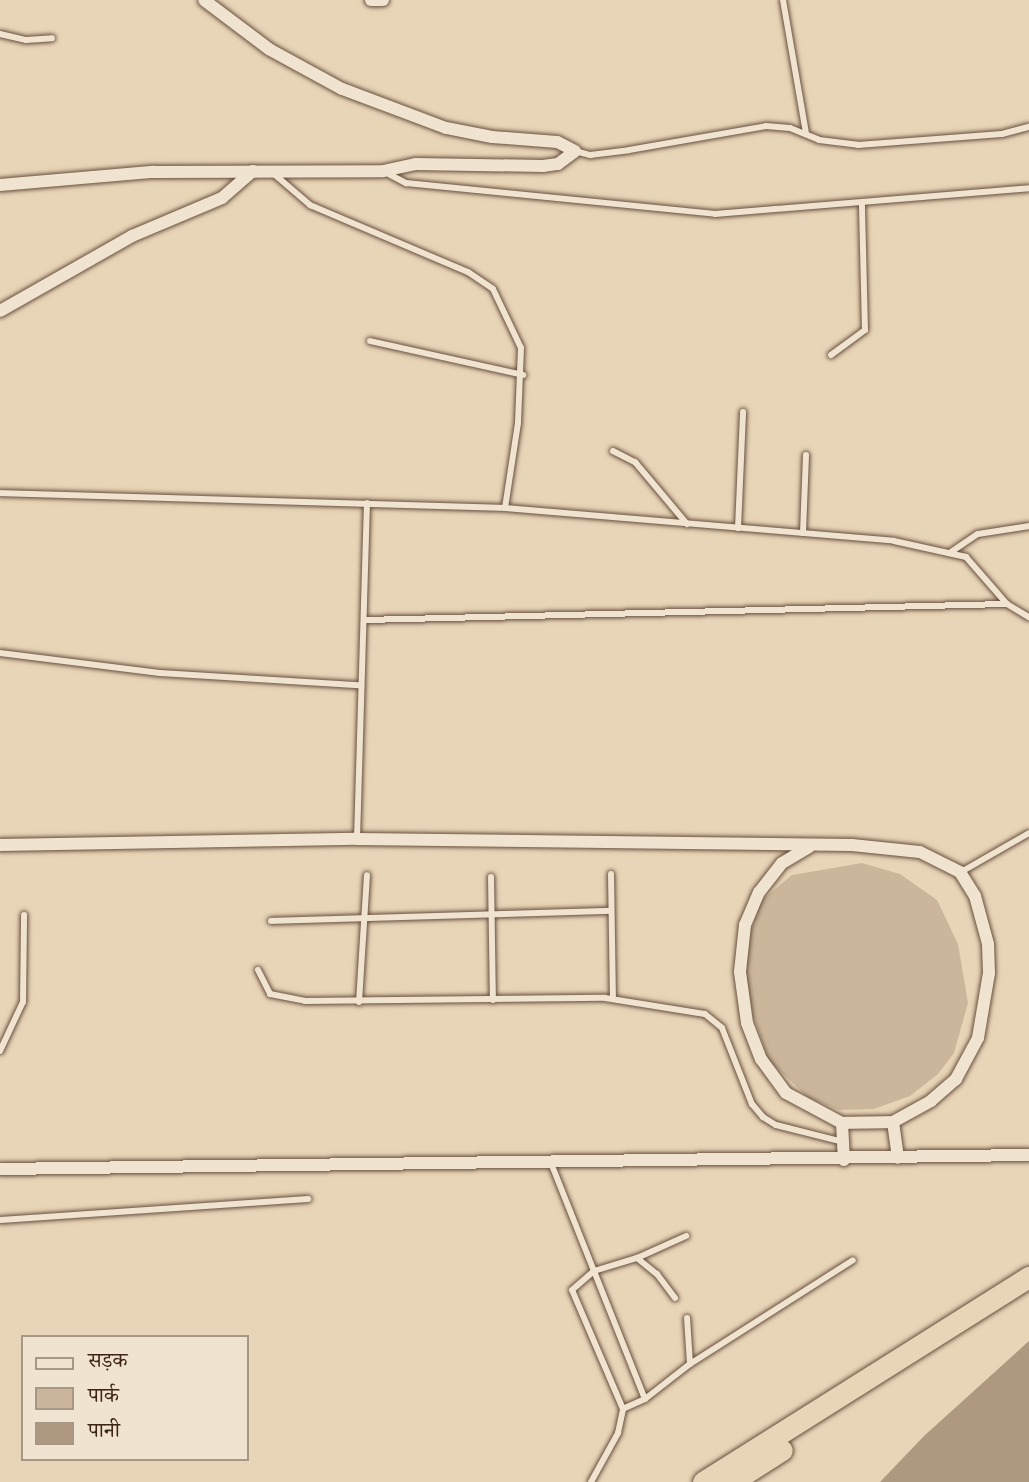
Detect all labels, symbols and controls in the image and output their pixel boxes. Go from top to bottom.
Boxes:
legend [21,1335,248,1461]
text: सड़क [88,1348,127,1374]
text: पार्क [88,1383,119,1409]
text: पानी [88,1418,120,1444]

